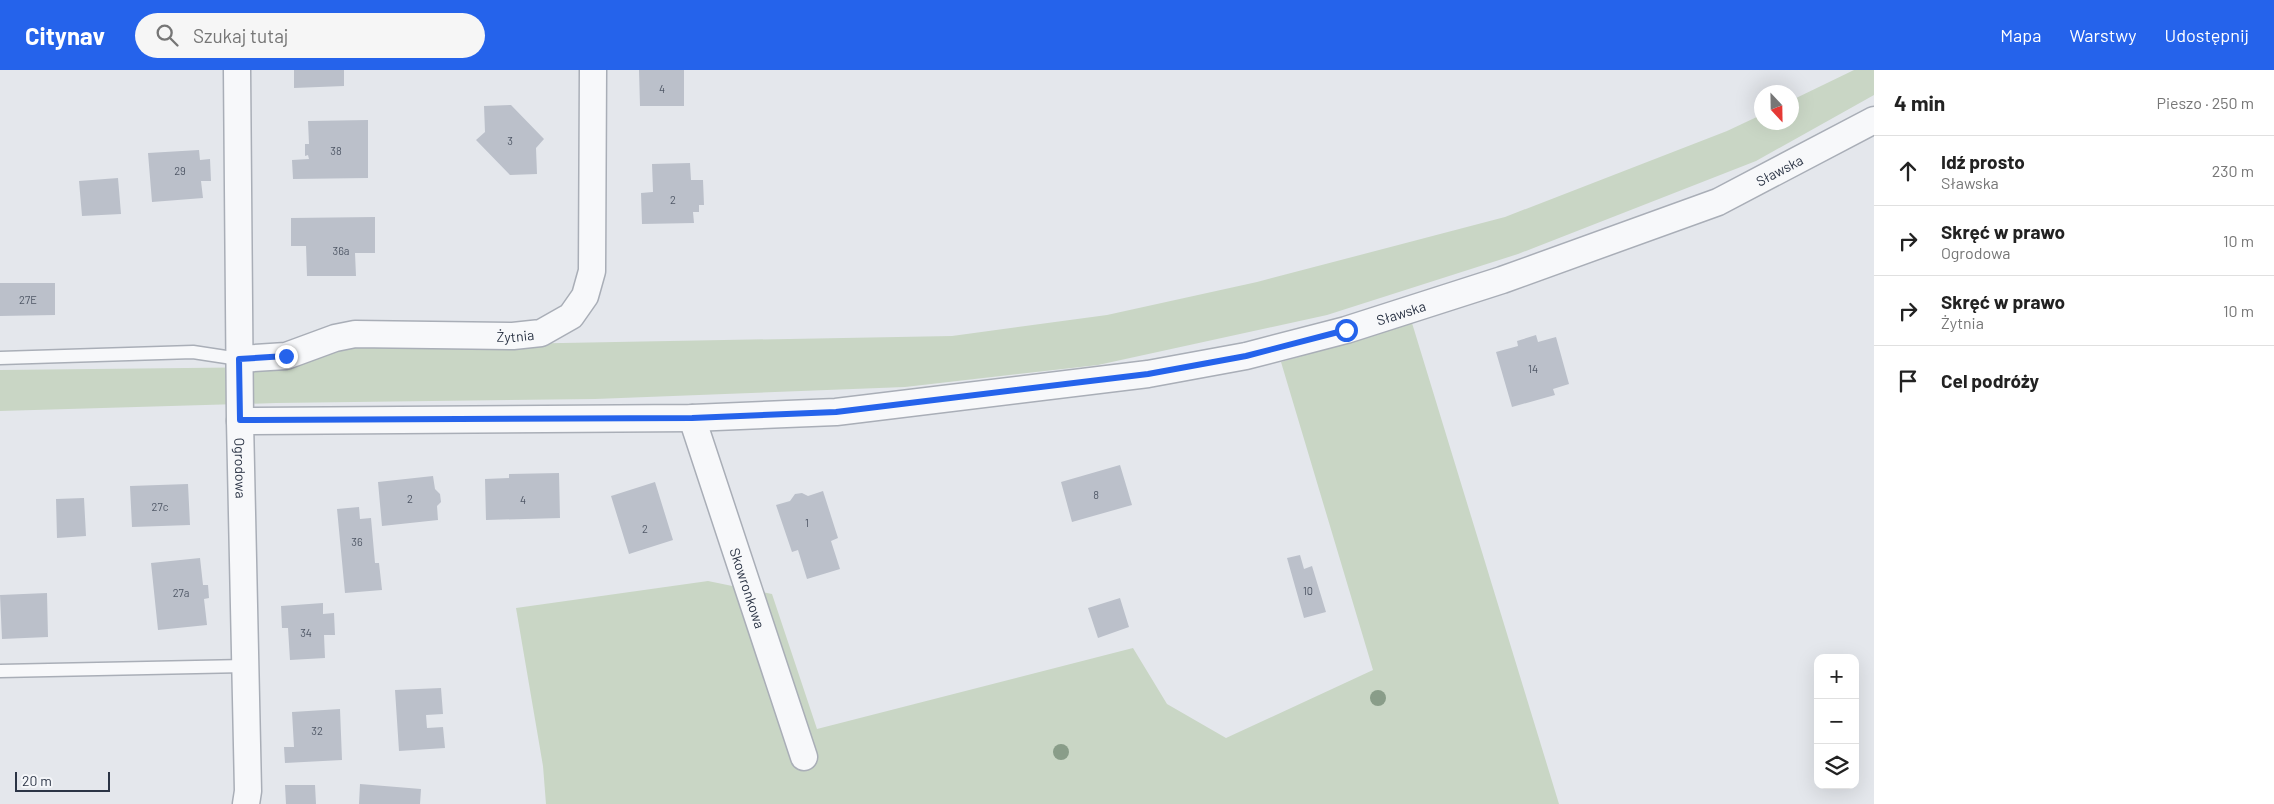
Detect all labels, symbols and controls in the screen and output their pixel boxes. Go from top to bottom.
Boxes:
search box [135,13,485,58]
text: Citynav [25,21,105,50]
icon: search [153,21,181,49]
text: Szukaj tutaj [193,24,289,47]
text: Mapa [2000,24,2041,46]
text: Warstwy [2069,24,2137,46]
text: Udostępnij [2165,24,2249,46]
house number: 4 [659,82,665,95]
north arrow [1754,85,1799,130]
text: 4 min [1894,90,1945,115]
text: Pieszo · 250 m [2156,93,2254,112]
house number: 3 [507,134,513,147]
house number: 38 [330,144,342,157]
text: Idź prosto [1941,150,2025,173]
street label: Sławska [1753,151,1806,189]
icon: ahead [1894,157,1922,185]
text: 230 m [2212,161,2254,180]
house number: 29 [174,164,186,177]
text: Sławska [1941,173,1999,192]
house number: 2 [670,193,676,206]
text: Skręć w prawo [1941,220,2065,243]
icon: right [1894,227,1922,255]
text: 10 m [2223,231,2254,250]
text: Ogrodowa [1941,243,2011,262]
house number: 36a [333,244,349,257]
text: Skręć w prawo [1941,290,2065,313]
house number: 27E [19,293,37,306]
street label: Sławska [1374,297,1427,328]
icon: right [1894,297,1922,325]
text: 10 m [2223,301,2254,320]
text: Żytnia [1941,313,1984,332]
route start [1335,319,1358,342]
street label: Żytnia [496,325,535,345]
route end [275,345,298,368]
house number: 14 [1528,362,1538,375]
icon: arrive [1894,367,1922,395]
text: Cel podróży [1941,369,2039,392]
street label: Ogrodowa [232,437,250,499]
house number: 8 [1093,488,1099,501]
house number: 2 [407,492,413,505]
house number: 4 [520,493,526,506]
house number: 27c [152,500,169,513]
house number: 1 [805,516,809,529]
house number: 2 [642,522,648,535]
house number: 36 [351,535,363,548]
street label: Skowronkowa [727,545,769,630]
house number: 10 [1303,584,1313,597]
house number: 27a [173,586,189,599]
house number: 34 [300,626,312,639]
map controls [1814,654,1859,789]
button: + [1814,654,1859,699]
button: − [1814,699,1859,744]
house number: 32 [311,724,323,737]
button: layers [1814,744,1859,789]
scale bar [15,769,110,792]
text: 20 m [22,772,52,789]

